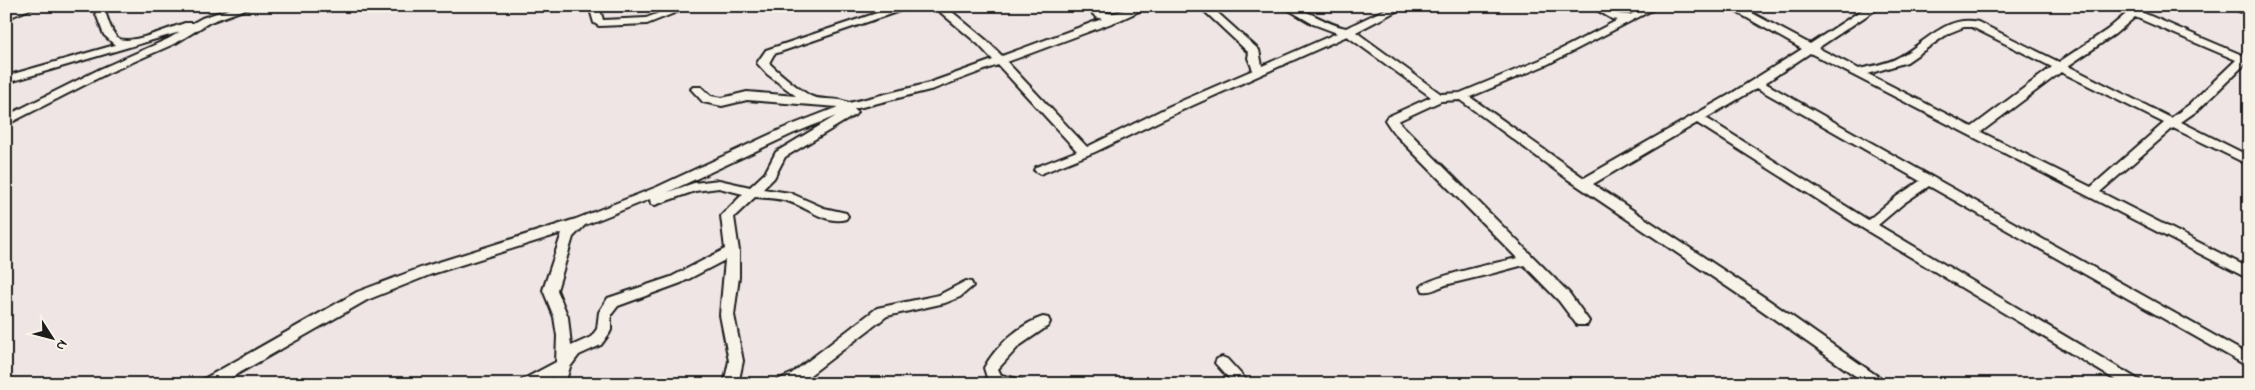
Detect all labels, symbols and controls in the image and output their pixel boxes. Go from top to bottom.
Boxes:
north arrow [28,312,78,362]
text: N [50,335,73,355]

